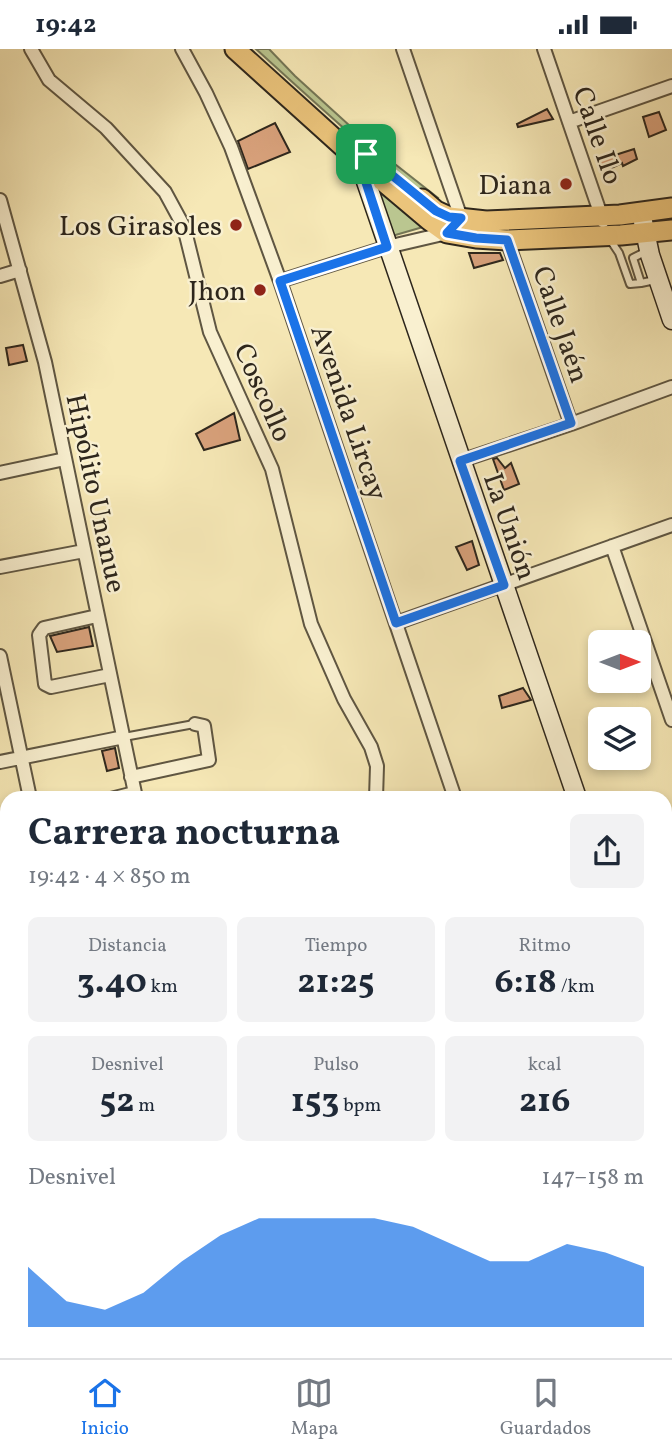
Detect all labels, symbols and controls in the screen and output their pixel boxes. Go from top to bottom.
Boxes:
text: 19:42 [35,7,96,43]
street label: Calle Ilo [562,82,632,190]
pin [336,124,396,184]
icon: arrive [347,135,385,173]
place label: Diana [479,167,552,206]
marker: Diana [558,176,574,192]
place label: Los Girasoles [59,208,222,247]
marker: Los Girasoles [228,217,244,233]
street label: Calle Jaén [522,261,598,388]
place label: Jhon [188,273,246,312]
marker: Jhon [252,282,268,298]
street label: Avenida Lircay [299,320,396,506]
street label: Coscollo [223,338,301,448]
street label: Hipólito Unanue [54,390,135,597]
street label: La Unión [472,468,545,586]
north arrow [588,630,651,693]
map controls [588,630,651,770]
button: layers [588,707,651,770]
text: Carrera nocturna [28,808,340,861]
button: share [570,814,644,888]
text: 19:42 · 4 × 850 m [28,861,191,893]
text: Distancia [88,933,167,959]
text: Tiempo [305,933,367,959]
text: Ritmo [519,933,571,959]
text: 3.40 [77,959,147,1007]
text: 21:25 [297,959,375,1007]
text: 6:18 [495,959,557,1007]
text: km [147,974,178,1000]
text: /km [557,974,595,1000]
text: Desnivel [91,1052,164,1078]
text: Pulso [313,1052,359,1078]
text: kcal [528,1052,562,1078]
text: 52 [99,1078,135,1126]
text: 153 [291,1078,339,1126]
text: 216 [519,1078,570,1126]
text: m [135,1093,155,1119]
text: bpm [339,1093,381,1119]
text: Desnivel [28,1162,116,1194]
text: 147–158 m [541,1162,644,1194]
tab: Inicio [81,1374,129,1442]
tab: Mapa [291,1374,338,1442]
tab: Guardados [500,1374,591,1442]

